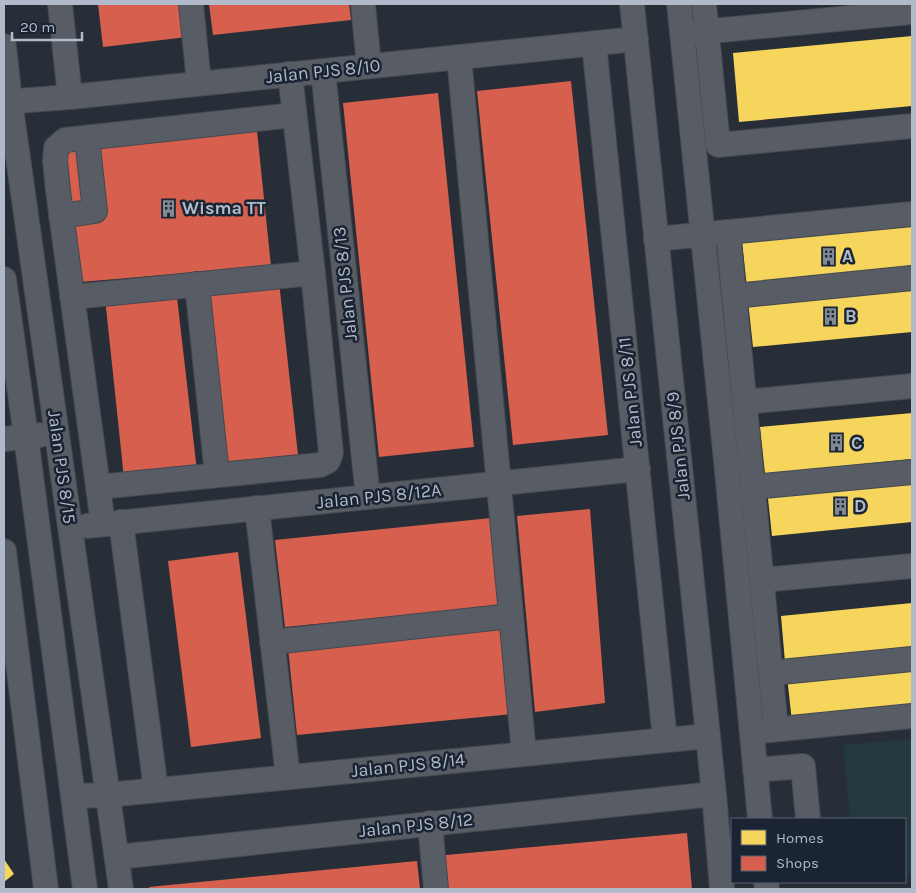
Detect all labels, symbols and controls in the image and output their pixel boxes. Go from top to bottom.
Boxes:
scale bar [12,10,82,42]
text: 20 m [20,18,55,36]
street label: Jalan PJS 8/10 [265,54,381,88]
place label: Wisma TT [182,197,266,219]
building icon: Wisma TT [158,198,178,218]
street label: Jalan PJS 8/13 [328,226,362,342]
place label: A [842,245,853,267]
building icon: A [818,246,838,266]
place label: B [845,305,857,327]
building icon: B [821,306,841,326]
street label: Jalan PJS 8/11 [613,336,647,448]
street label: Jalan PJS 8/9 [661,391,695,501]
street label: Jalan PJS 8/15 [43,409,81,525]
place label: C [851,432,862,454]
building icon: C [827,433,847,453]
street label: Jalan PJS 8/12A [316,479,442,513]
place label: D [854,495,866,517]
building icon: D [830,496,850,516]
street label: Jalan PJS 8/14 [350,748,466,782]
street label: Jalan PJS 8/12 [358,808,474,842]
legend [731,818,906,883]
text: Homes [776,829,824,847]
text: Shops [776,854,819,872]

